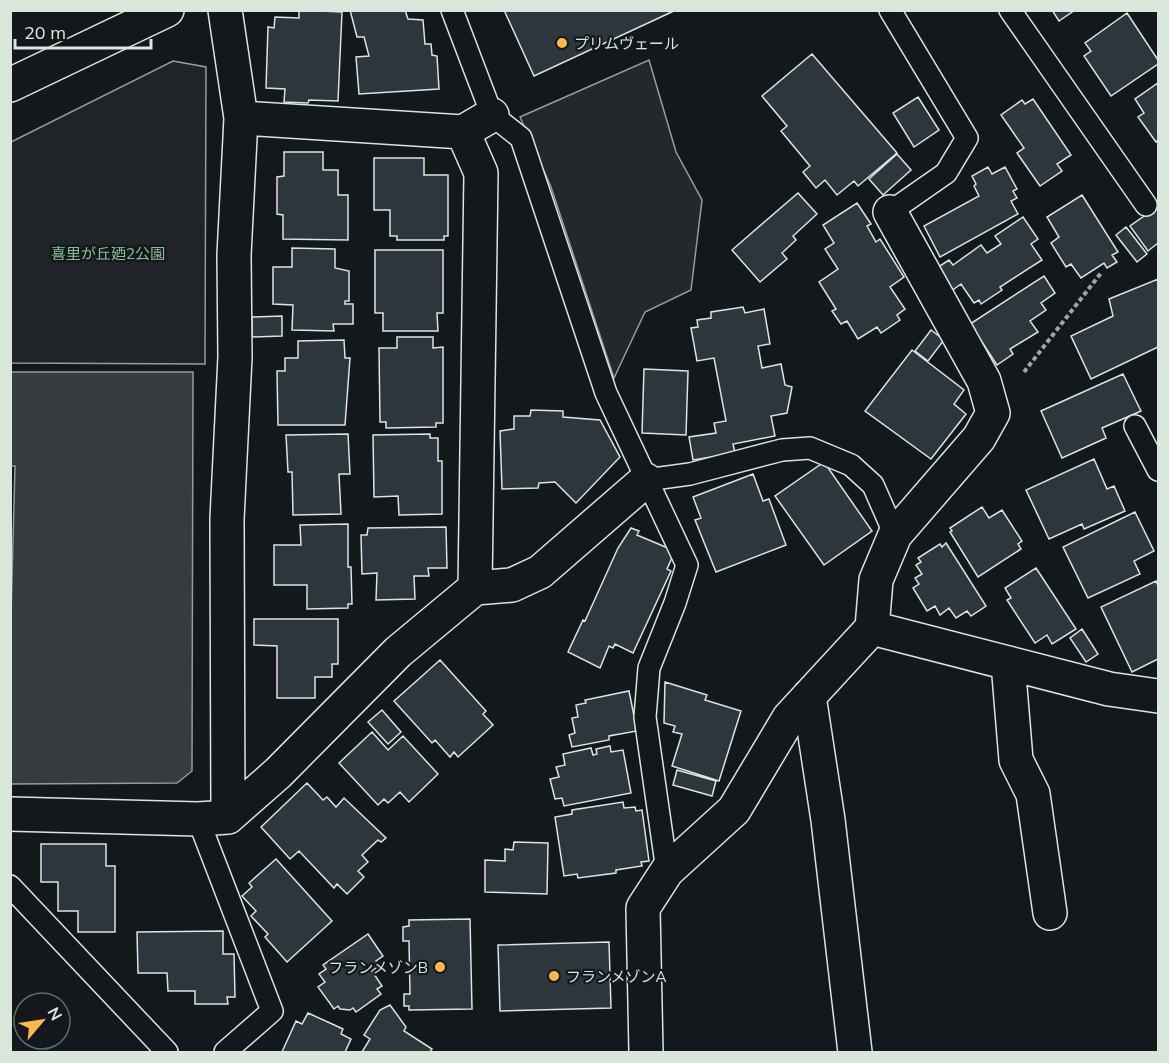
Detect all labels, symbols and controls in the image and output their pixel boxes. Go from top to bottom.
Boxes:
scale bar [15,12,152,50]
text: 20 m [24,21,66,44]
place label: プリムヴェール [574,34,679,53]
marker: プリムヴェール [555,36,569,50]
park label: 喜里が丘廼2公園 [51,244,165,263]
place label: フランメゾンB [328,958,428,977]
marker: フランメゾンB [433,960,447,974]
place label: フランメゾンA [566,967,667,986]
marker: フランメゾンA [547,969,561,983]
north arrow [12,991,72,1051]
text: N [43,1004,67,1024]

